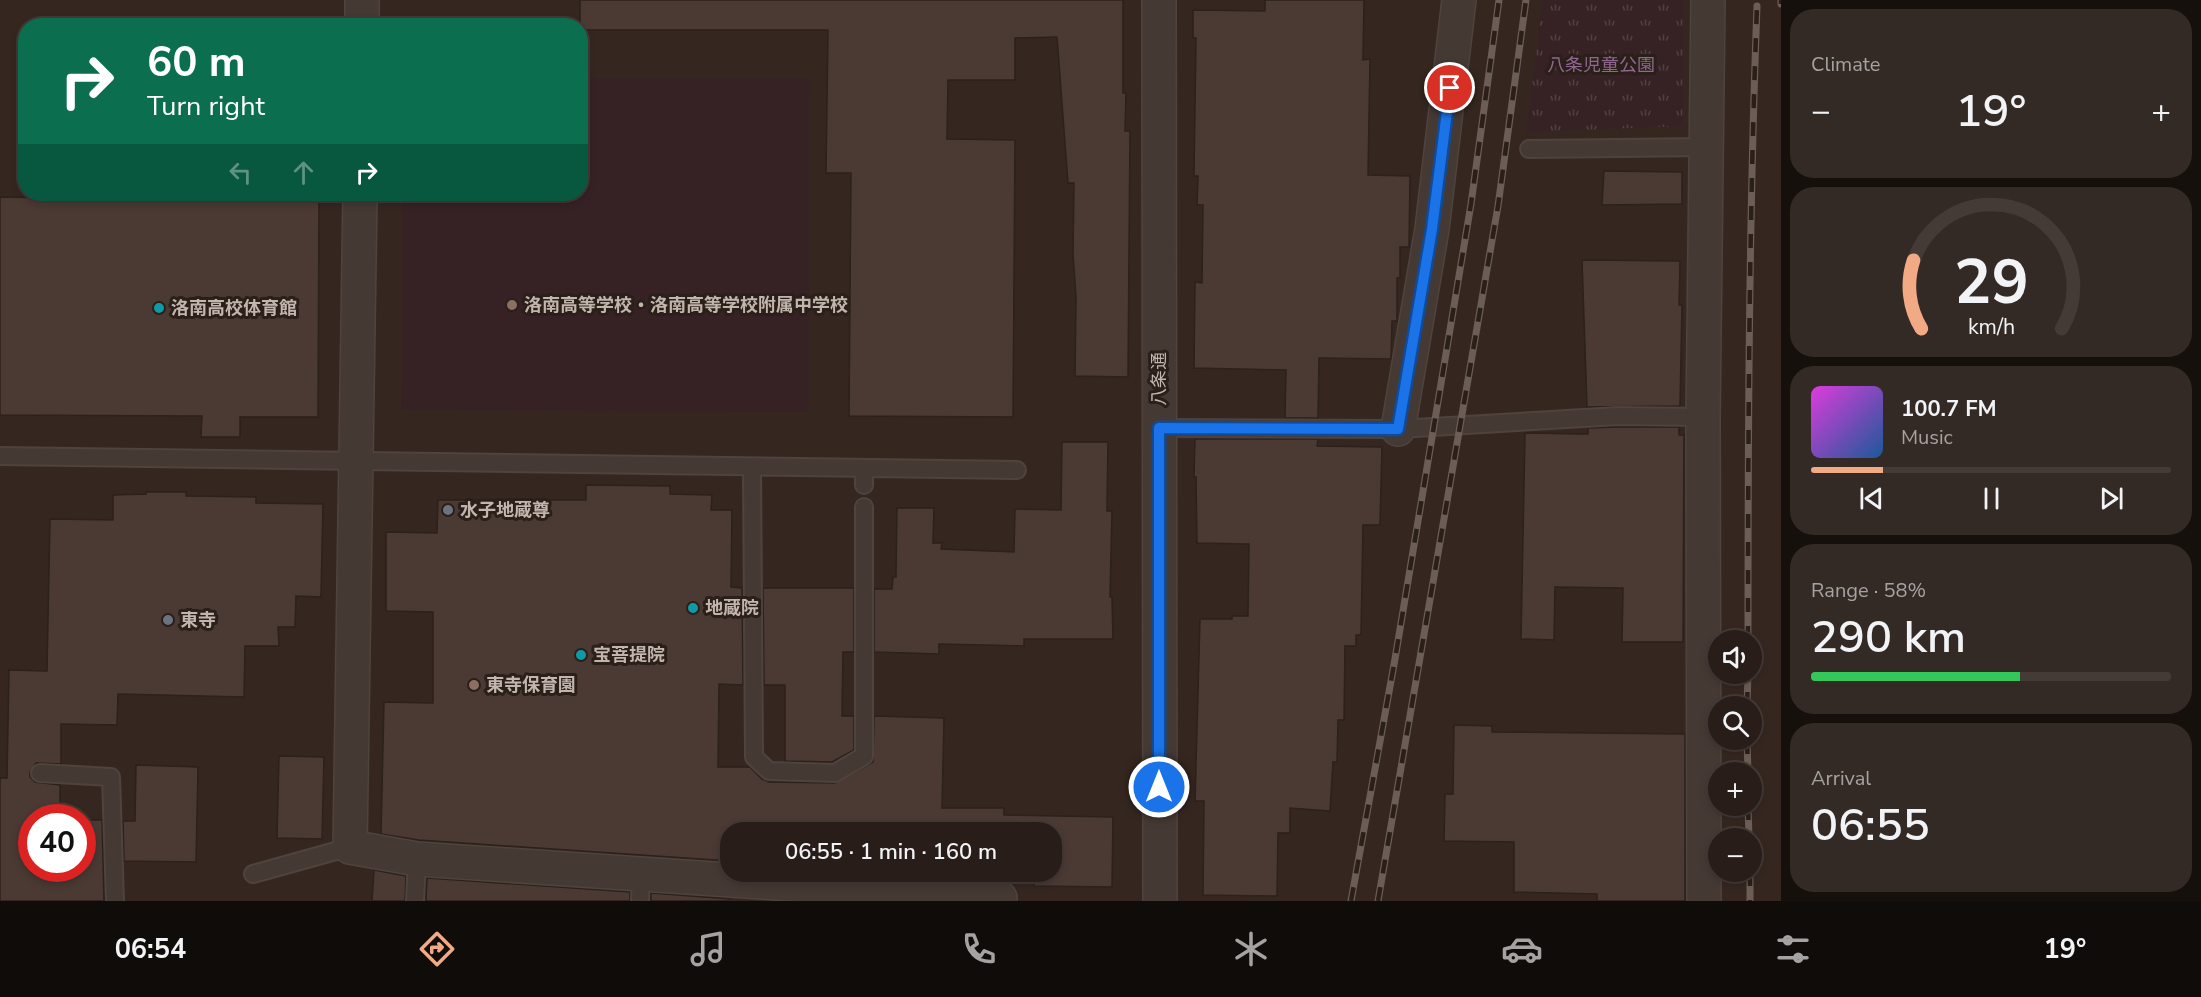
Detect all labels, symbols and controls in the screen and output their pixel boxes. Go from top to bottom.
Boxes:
text: 60 m [147,34,246,91]
icon: right [48,42,126,120]
text: Climate [1811,51,1880,78]
park label: 八条児童公園 [1547,53,1655,77]
pin [1424,62,1475,113]
icon: arrive [1433,71,1466,104]
text: 19° [1956,81,2026,142]
text: Turn right [147,88,265,125]
text: − [1811,89,1831,134]
text: + [2151,89,2171,134]
icon: left [224,156,257,189]
icon: ahead [287,156,320,189]
icon: right [350,156,383,189]
text: 29 [1954,240,2028,325]
place label: 洛南高等学校・洛南高等学校附属中学校 [524,293,848,317]
place label: 洛南高校体育館 [171,296,297,320]
marker: 洛南高等学校・洛南高等学校附属中学校 [505,298,519,312]
marker: 洛南高校体育館 [152,301,166,315]
text: km/h [1967,313,2015,343]
street label: 八条通 [1147,352,1171,406]
text: 100.7 FM [1901,394,1997,424]
text: Music [1901,424,1953,451]
icon: previous [1855,482,1888,515]
icon: pause [1975,482,2008,515]
icon: next [2095,482,2128,515]
place label: 水子地蔵尊 [460,498,550,522]
marker: 水子地蔵尊 [441,503,455,517]
text: Range · 58% [1811,577,1926,604]
place label: 地蔵院 [705,596,759,620]
marker: 地蔵院 [686,601,700,615]
text: 290 km [1811,607,1966,668]
place label: 東寺 [180,608,216,632]
marker: 東寺 [161,613,175,627]
map controls [1708,630,1762,882]
button: sound [1708,630,1762,684]
place label: 宝菩提院 [593,643,665,667]
marker: 宝菩提院 [574,648,588,662]
place label: 東寺保育園 [486,673,576,697]
marker: 東寺保育園 [467,678,481,692]
button: search [1708,696,1762,750]
position arrow [1127,755,1191,819]
button: + [1708,762,1762,816]
text: Arrival [1811,765,1871,792]
text: 06:55 [1811,795,1930,856]
speed limit sign: 40 [18,804,96,882]
button: − [1708,828,1762,882]
text: 06:55 · 1 min · 160 m [785,837,997,867]
icon: directions [416,928,458,970]
icon: music [687,928,729,970]
icon: phone [958,928,1000,970]
icon: climate [1230,928,1272,970]
icon: car [1501,928,1543,970]
icon: filters [1772,928,1814,970]
text: 06:54 [115,931,186,968]
text: 19° [2044,931,2086,968]

